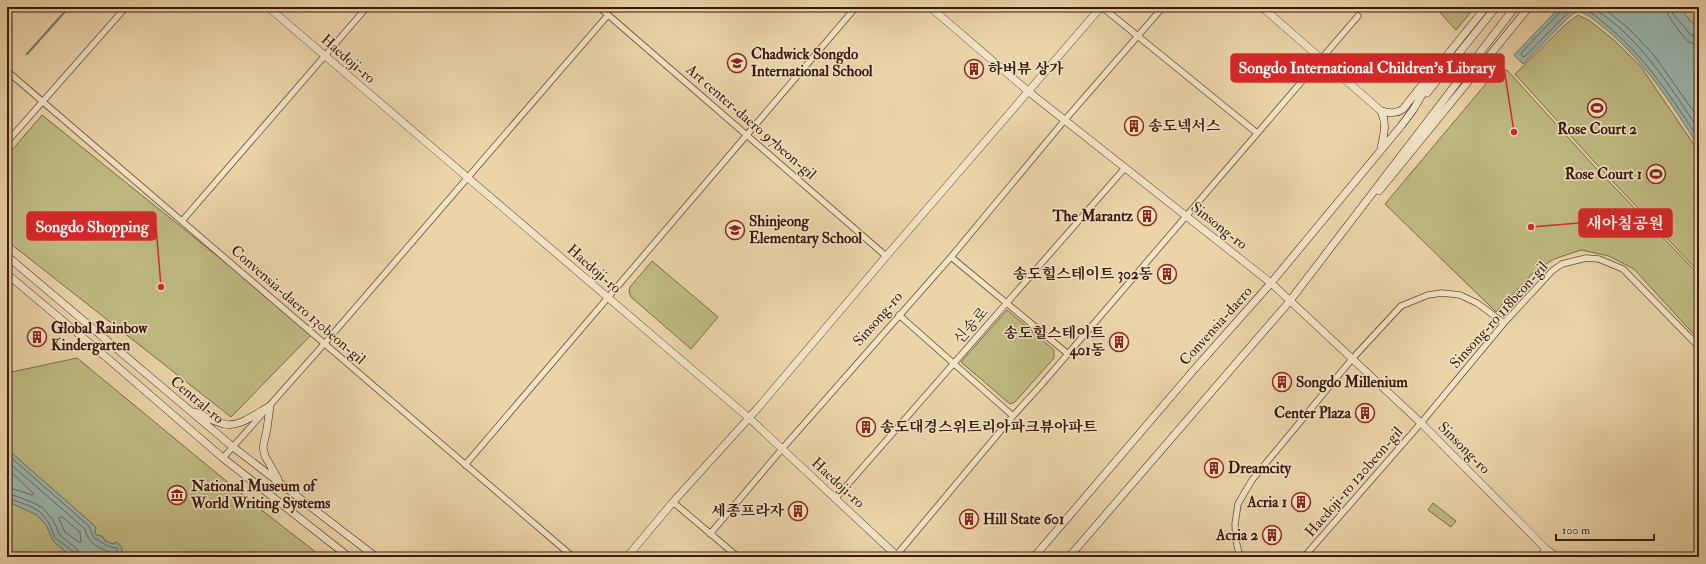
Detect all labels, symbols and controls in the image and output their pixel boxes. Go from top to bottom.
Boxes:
street label: Haedoji-ro [317,30,379,88]
place label: Chadwick Songdo International School [751,45,873,81]
school or university icon: Chadwick Songdo International School [726,52,748,74]
callout: Songdo International Children's Library [1231,54,1504,82]
building icon: 하버뷰 상가 [963,58,985,80]
text: Songdo International Children's Library [1238,58,1497,79]
street label: Art center-daero 97beon-gil [681,60,820,184]
place label: 하버뷰 상가 [988,60,1064,79]
sports icon: Rose Court 2 [1586,97,1608,119]
building icon: 송도넥서스 [1123,115,1145,137]
place label: 송도넥서스 [1148,117,1221,136]
place label: Rose Court 2 [1557,120,1637,139]
sports icon: Rose Court 1 [1645,163,1667,185]
place label: Rose Court 1 [1565,165,1642,184]
street label: Sinsong-ro [1187,198,1251,254]
building icon: The Marantz [1136,205,1158,227]
place label: The Marantz [1051,207,1134,226]
callout: 새아침공원 [1579,209,1672,237]
callout: Songdo Shopping [27,212,156,240]
place label: Shinjeong Elementary School [749,212,862,249]
text: 새아침공원 [1586,214,1664,234]
text: Songdo Shopping [35,217,150,238]
school or university icon: Shinjeong Elementary School [724,219,746,241]
street label: Haedoji-ro [563,240,625,298]
street label: Convensia-daero 130beon-gil [227,241,369,369]
street label: Sinsong-ro 118beon-gil [1446,257,1552,373]
building icon: 송도힐스테이트 302동 [1156,263,1178,285]
place label: 송도힐스테이트 302동 [1013,265,1153,284]
street label: Convensia-daero [1175,282,1257,370]
street label: Sinsong-ro [849,288,907,350]
street label: 신송로 [950,303,993,349]
place label: Global Rainbow Kindergarten [51,319,148,356]
place label: 송도힐스테이트 401동 [1004,324,1106,360]
building icon: Global Rainbow Kindergarten [26,326,48,348]
building icon: 송도힐스테이트 401동 [1108,331,1130,353]
building icon: Songdo Millenium [1271,371,1293,393]
street label: Central-ro [166,372,228,428]
place label: Songdo Millenium [1296,373,1408,393]
building icon: Center Plaza [1354,402,1376,424]
place label: Center Plaza [1274,404,1352,423]
building icon: 송도대경스위트리아파크뷰아파트 [855,416,877,438]
place label: 송도대경스위트리아파크뷰아파트 [880,418,1098,437]
street label: Sinsong-ro [1434,418,1494,478]
street label: Haedoji-ro 120beon-gil [1301,423,1407,541]
street label: Haedoji-ro [807,454,869,512]
building icon: Dreamcity [1203,457,1225,479]
place label: Dreamcity [1228,459,1293,479]
place label: National Museum of World Writing Systems [190,477,330,514]
museum icon: National Museum of World Writing Systems [166,484,188,506]
building icon: Acria 1 [1290,491,1312,513]
place label: Acria 1 [1246,493,1287,512]
building icon: 세종프라자 [787,500,809,522]
place label: 세종프라자 [712,502,785,521]
building icon: Hill State 601 [958,508,980,530]
place label: Hill State 601 [983,510,1064,529]
scale bar [1556,516,1654,542]
text: 100 m [1562,523,1591,538]
building icon: Acria 2 [1261,524,1283,546]
place label: Acria 2 [1215,526,1258,545]

